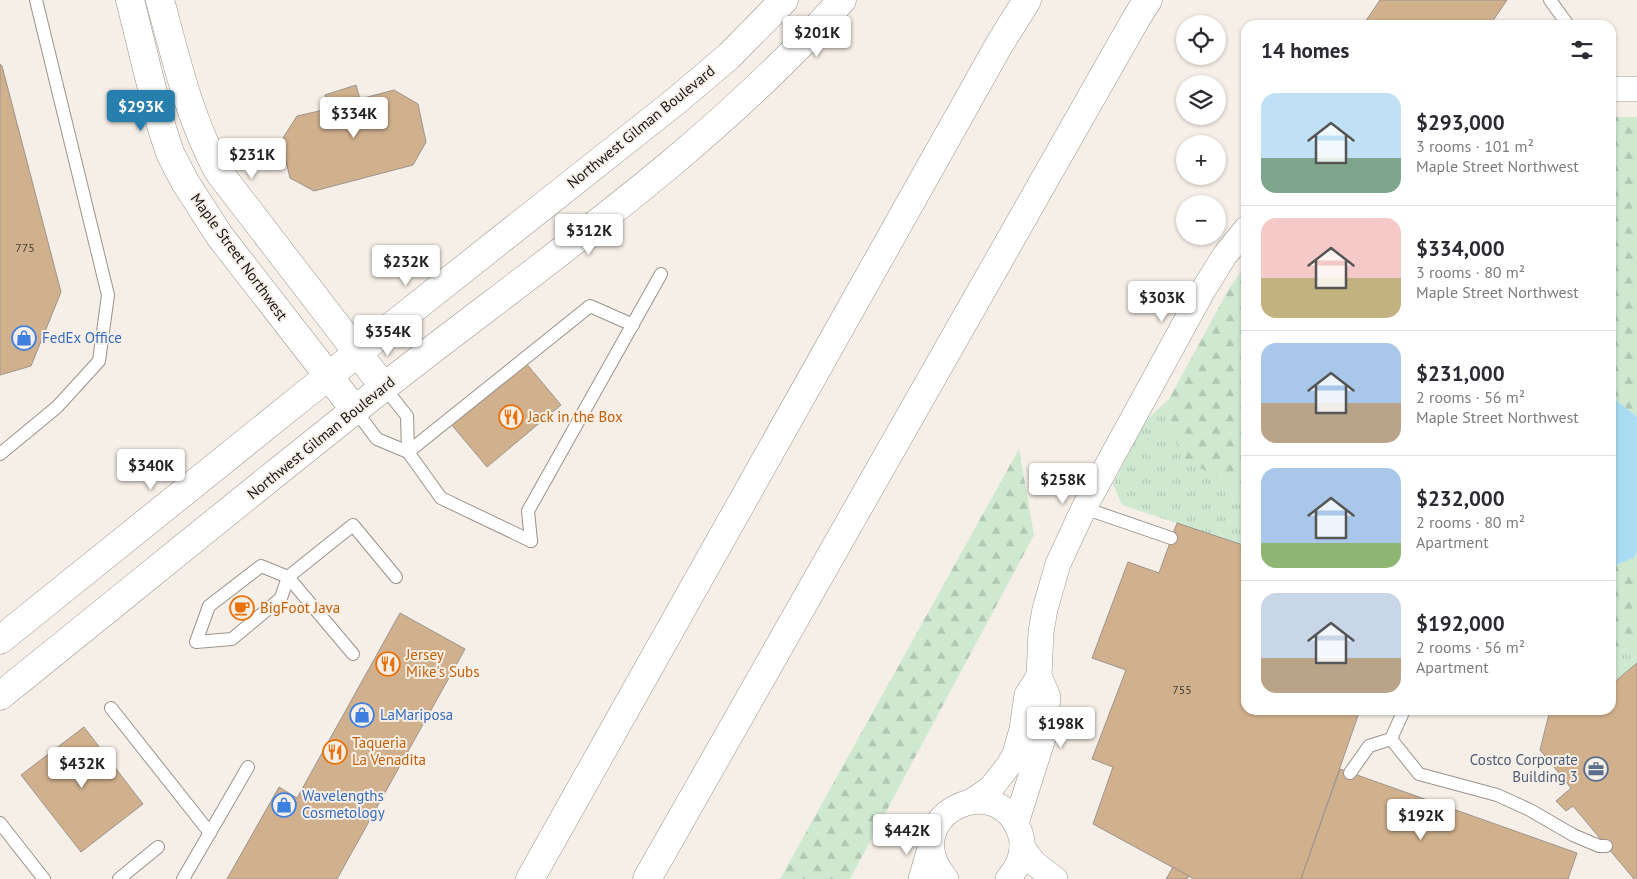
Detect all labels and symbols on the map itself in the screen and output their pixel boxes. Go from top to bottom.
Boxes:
pin: $201K [782,15,852,58]
street label: Northwest Gilman Boulevard [563,61,718,192]
pin: $293K [106,90,176,132]
pin: $334K [319,96,389,139]
pin: $231K [217,138,287,180]
street label: Maple Street Northwest [187,189,292,324]
pin: $312K [554,214,624,256]
house number: 775 [15,240,35,255]
pin: $232K [371,244,441,287]
pin: $303K [1127,280,1197,323]
pin: $354K [353,314,423,357]
shop icon: FedEx Office [11,325,37,351]
place label: FedEx Office [42,328,122,347]
street label: Northwest Gilman Boulevard [243,372,398,503]
restaurant icon: Jack in the Box [498,404,524,430]
place label: Jack in the Box [527,407,623,426]
pin: $340K [116,448,186,491]
pin: $258K [1028,462,1098,505]
cafe icon: BigFoot Java [229,595,255,621]
place label: BigFoot Java [260,598,340,617]
place label: Jersey Mike's Subs [405,645,479,681]
restaurant icon: Jersey Mike's Subs [375,651,401,677]
house number: 755 [1172,682,1192,697]
shop icon: LaMariposa [349,702,375,728]
place label: LaMariposa [380,705,453,724]
pin: $198K [1026,706,1096,749]
place label: Taqueria La Venadita [352,733,426,769]
restaurant icon: Taqueria La Venadita [322,739,348,765]
pin: $432K [47,746,117,789]
place label: Costco Corporate Building 3 [1470,750,1578,786]
office icon: Costco Corporate Building 3 [1583,756,1609,782]
place label: Wavelengths Cosmetology [302,786,385,822]
shop icon: Wavelengths Cosmetology [271,792,297,818]
pin: $192K [1386,798,1456,841]
pin: $442K [872,814,942,856]

